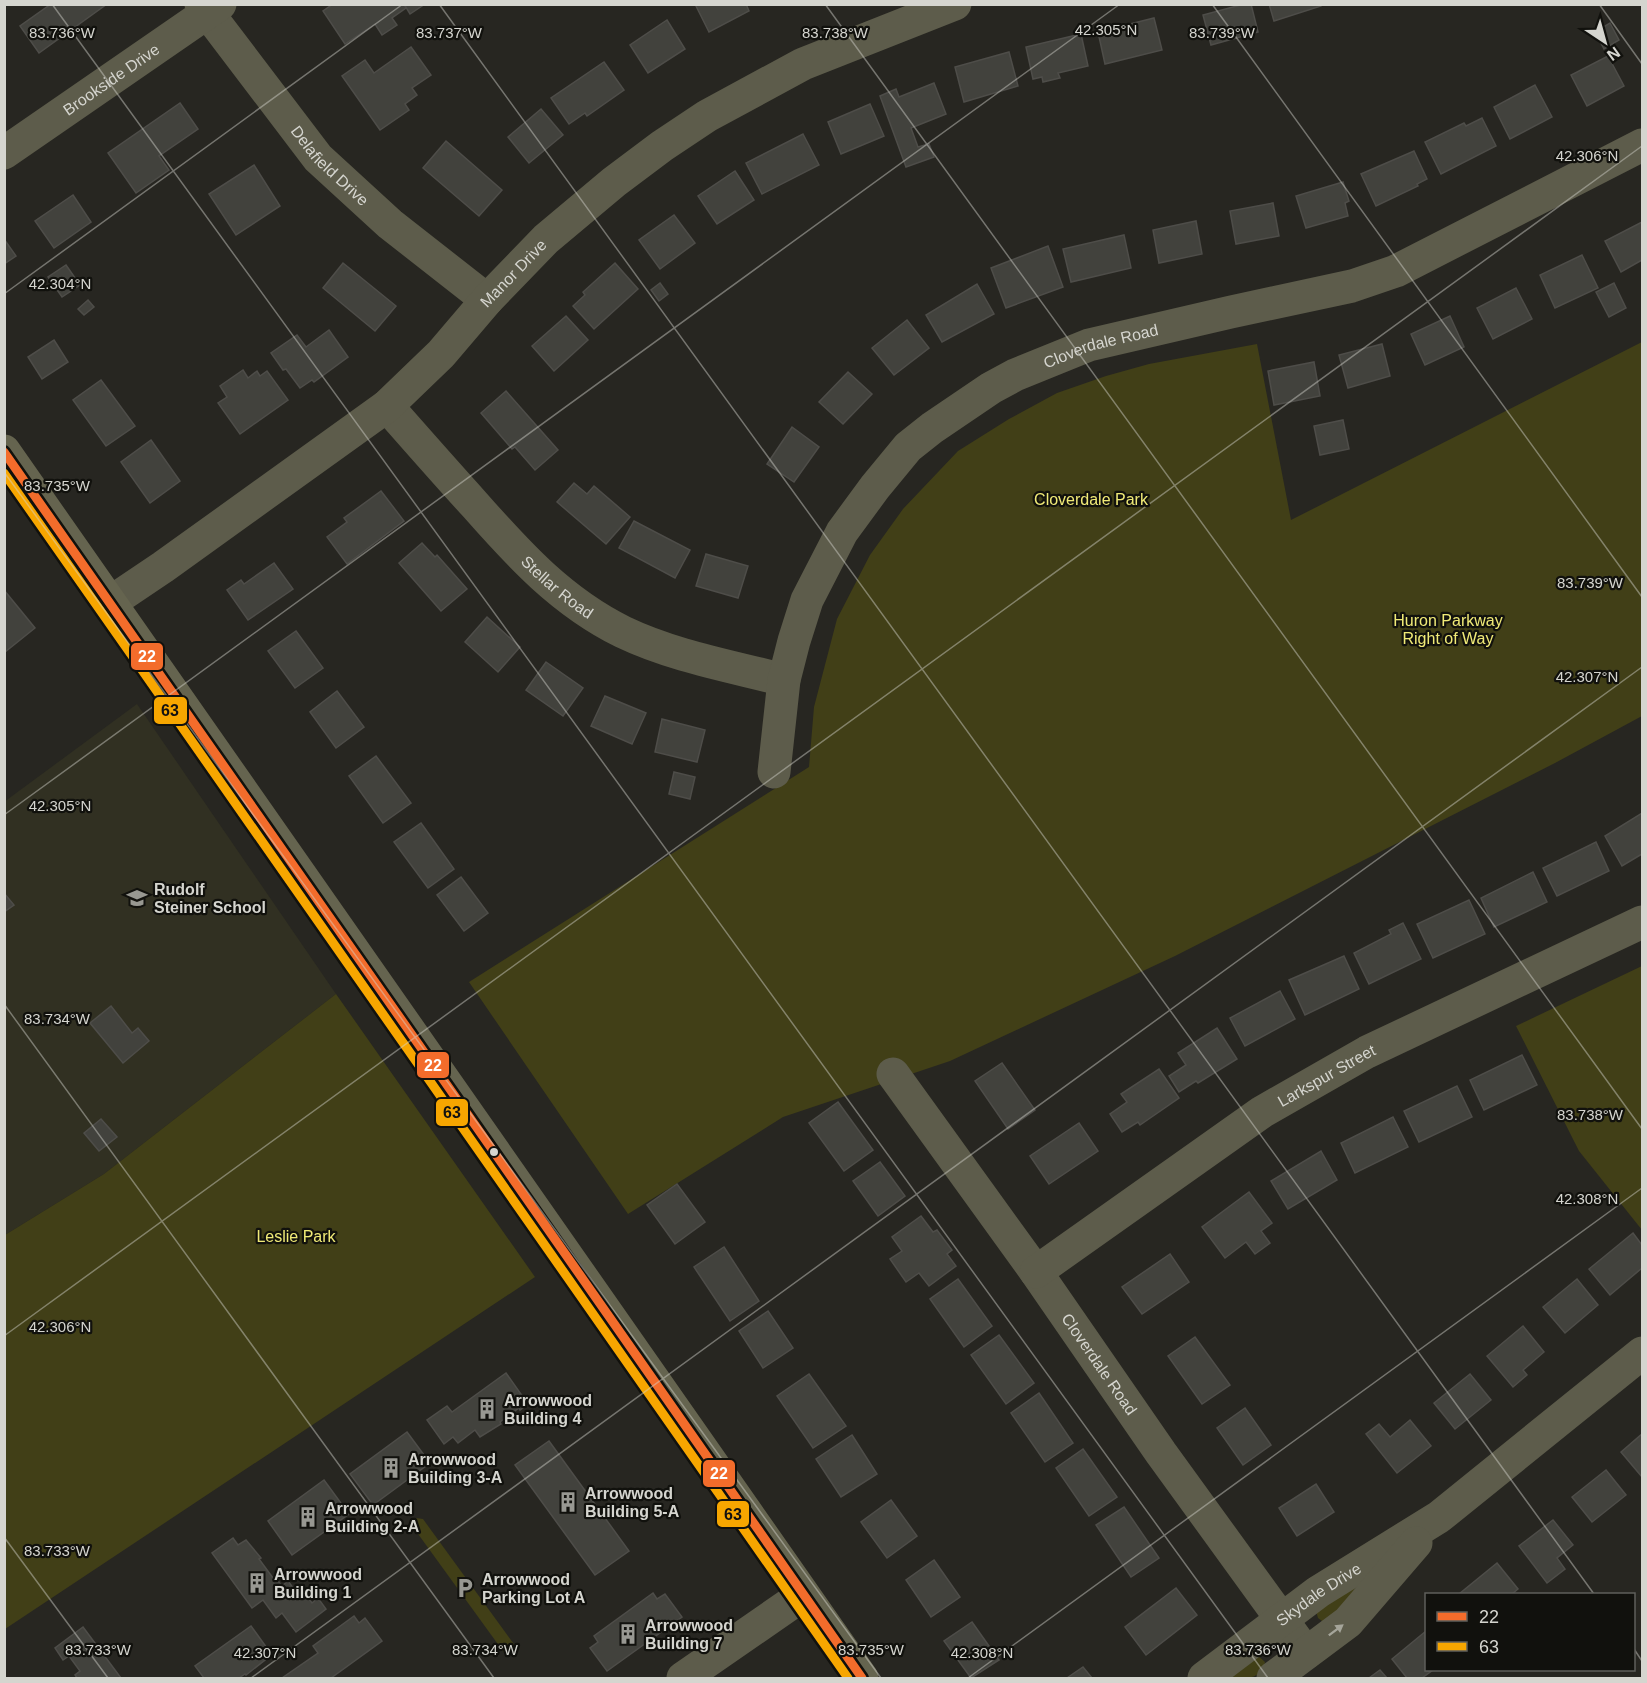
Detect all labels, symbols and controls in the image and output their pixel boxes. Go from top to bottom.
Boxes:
north arrow [1575,12,1635,72]
text: 42.305°N [1075,21,1137,38]
text: 83.736°W [29,24,96,41]
text: 83.737°W [416,24,483,41]
text: 83.738°W [802,24,869,41]
text: 83.739°W [1189,24,1256,41]
street label: Brookside Drive [60,40,162,118]
text: N [1604,43,1623,64]
street label: Delafield Drive [288,122,372,209]
text: 42.306°N [1556,147,1618,164]
street label: Manor Drive [477,236,550,310]
text: 42.304°N [29,275,91,292]
street label: Cloverdale Road [1041,321,1160,371]
text: 83.735°W [24,477,91,494]
park label: Cloverdale Park [1034,491,1149,508]
street label: Stellar Road [518,552,597,621]
text: 83.739°W [1557,574,1624,591]
park label: Huron Parkway Right of Way [1393,612,1503,647]
line badge: 22 [130,642,164,671]
text: 22 [138,648,156,665]
text: 42.307°N [1556,668,1618,685]
line badge: 63 [153,696,188,725]
text: 63 [161,702,179,719]
text: 42.305°N [29,797,91,814]
place label: Rudolf Steiner School [154,881,266,916]
school or university icon: Rudolf Steiner School [125,886,149,910]
text: 83.734°W [24,1010,91,1027]
street label: Larkspur Street [1275,1041,1378,1110]
line badge: 22 [416,1051,450,1079]
text: 22 [424,1057,442,1074]
line badge: 63 [435,1098,469,1127]
text: 63 [443,1104,461,1121]
text: 83.738°W [1557,1106,1624,1123]
unlabelled marker [488,1146,500,1158]
text: 42.308°N [1556,1190,1618,1207]
park label: Leslie Park [256,1228,337,1245]
street label: Cloverdale Road [1059,1310,1140,1418]
text: 42.306°N [29,1318,91,1335]
place label: Arrowwood Building 4 [504,1392,592,1427]
building icon: Arrowwood Building 4 [475,1397,499,1421]
place label: Arrowwood Building 3-A [408,1451,503,1486]
building icon: Arrowwood Building 3-A [379,1456,403,1480]
line badge: 22 [702,1459,736,1488]
text: 22 [710,1465,728,1482]
place label: Arrowwood Building 5-A [585,1485,680,1520]
building icon: Arrowwood Building 5-A [556,1490,580,1514]
place label: Arrowwood Building 2-A [325,1500,420,1535]
line badge: 63 [716,1500,750,1528]
building icon: Arrowwood Building 2-A [296,1505,320,1529]
text: 63 [724,1506,742,1523]
text: 83.733°W [24,1542,91,1559]
street label: Skydale Drive [1273,1559,1364,1629]
place label: Arrowwood Building 1 [274,1566,362,1601]
building icon: Arrowwood Building 1 [245,1571,269,1595]
place label: Arrowwood Parking Lot A [482,1571,586,1606]
parking icon: Arrowwood Parking Lot A [453,1576,477,1600]
legend [1425,1593,1635,1671]
text: 22 [1479,1607,1499,1627]
place label: Arrowwood Building 7 [645,1617,733,1652]
building icon: Arrowwood Building 7 [616,1622,640,1646]
one-way arrow [1329,1625,1344,1637]
text: 63 [1479,1637,1499,1657]
text: 83.733°W [65,1641,132,1658]
text: 83.734°W [452,1641,519,1658]
text: 83.735°W [838,1641,905,1658]
text: 83.736°W [1225,1641,1292,1658]
text: 42.307°N [234,1644,296,1661]
text: 42.308°N [951,1644,1013,1661]

